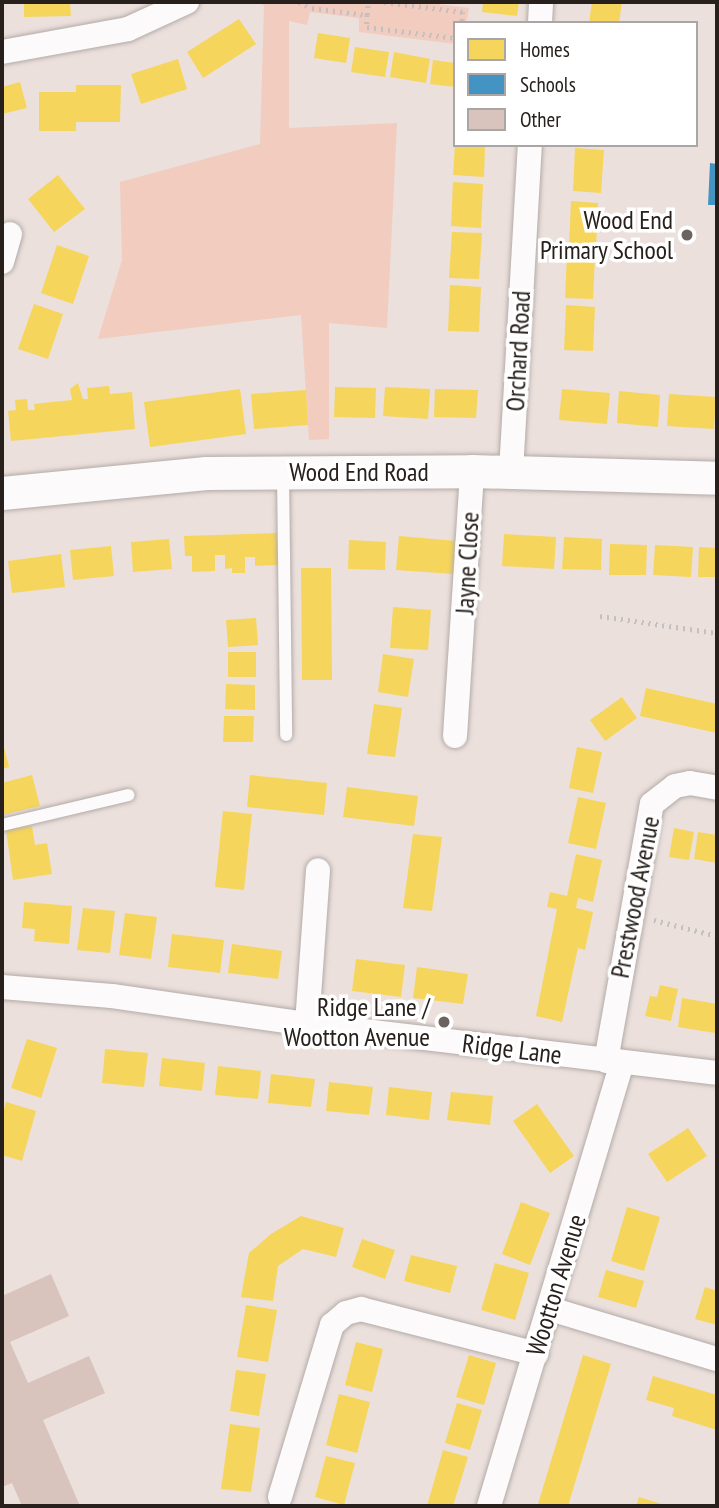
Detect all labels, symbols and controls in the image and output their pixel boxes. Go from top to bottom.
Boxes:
legend [453,21,698,147]
text: Homes [520,36,570,63]
text: Schools [520,71,576,98]
text: Other [520,106,561,133]
place label: Wood End Primary School [539,204,673,266]
marker: Wood End Primary School [679,227,695,243]
street label: Orchard Road [499,290,537,412]
street label: Wood End Road [289,456,429,488]
street label: Jayne Close [449,511,485,615]
street label: Prestwood Avenue [604,813,666,981]
place label: Ridge Lane / Wootton Avenue [283,991,430,1052]
marker: Ridge Lane / Wootton Avenue [436,1014,452,1030]
street label: Ridge Lane [461,1027,563,1071]
street label: Wootton Avenue [520,1210,592,1360]

